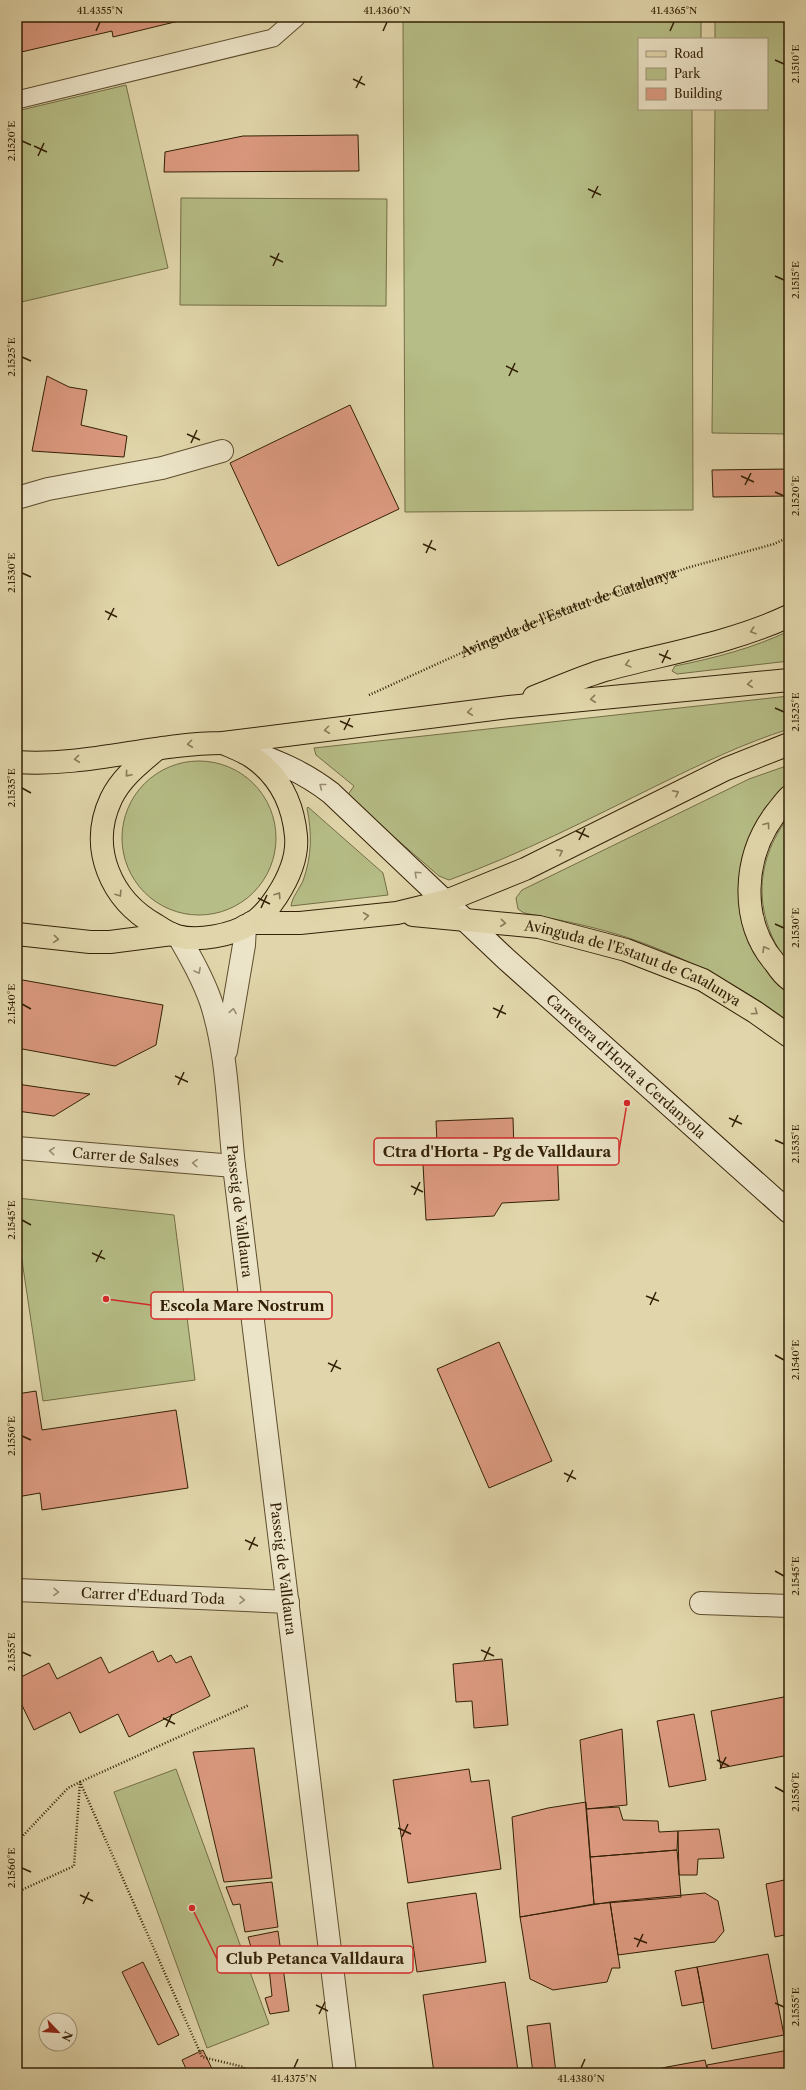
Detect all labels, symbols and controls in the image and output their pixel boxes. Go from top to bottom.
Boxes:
text: 41.4355°N [77,4,123,17]
text: 41.4360°N [363,4,411,17]
text: 41.4365°N [651,4,697,17]
legend [638,38,768,110]
text: 2.1510°E [789,45,802,83]
text: Road [674,46,704,61]
text: Park [674,66,701,81]
text: Building [674,86,722,101]
text: 2.1520°E [5,121,18,161]
text: 2.1515°E [789,261,802,299]
text: 2.1525°E [5,337,18,377]
text: 2.1520°E [789,476,802,516]
text: 2.1530°E [5,553,18,593]
street label: Avinguda de l'Estatut de Catalunya [457,563,679,662]
one-way arrow [750,626,757,635]
one-way arrow [625,660,631,668]
one-way arrow [747,679,753,688]
text: 2.1525°E [789,692,802,732]
one-way arrow [590,694,596,703]
one-way arrow [467,707,473,716]
one-way arrow [324,725,330,734]
one-way arrow [187,739,193,748]
one-way arrow [74,755,80,764]
text: 2.1535°E [5,768,18,808]
one-way arrow [126,770,133,777]
one-way arrow [319,784,326,791]
one-way arrow [672,790,680,798]
one-way arrow [762,823,769,830]
one-way arrow [556,849,563,856]
one-way arrow [414,871,422,879]
one-way arrow [115,890,122,897]
one-way arrow [273,892,281,899]
text: 2.1530°E [789,908,802,948]
one-way arrow [363,912,369,921]
street label: Avinguda de l'Estatut de Catalunya [523,917,745,1010]
one-way arrow [500,918,506,927]
one-way arrow [53,934,59,943]
one-way arrow [762,946,769,953]
one-way arrow [193,966,201,974]
text: 2.1540°E [5,984,18,1024]
street label: Carretera d'Horta a Cerdanyola [542,990,710,1143]
one-way arrow [751,1007,758,1015]
one-way arrow [228,1008,237,1015]
text: 2.1535°E [789,1124,802,1164]
callout: Ctra d'Horta - Pg de Valldaura [374,1138,619,1165]
text: Ctra d'Horta - Pg de Valldaura [383,1142,611,1161]
street label: Carrer de Salses [72,1144,180,1170]
street label: Passeig de Valldaura [223,1144,257,1279]
one-way arrow [49,1147,55,1156]
one-way arrow [192,1159,198,1168]
text: 2.1545°E [5,1200,18,1240]
callout: Escola Mare Nostrum [151,1292,332,1319]
text: Escola Mare Nostrum [160,1296,324,1315]
text: 2.1540°E [789,1340,802,1380]
text: 2.1550°E [5,1416,18,1456]
street label: Passeig de Valldaura [266,1501,300,1637]
text: 2.1545°E [789,1556,802,1596]
street label: Carrer d'Eduard Toda [81,1584,226,1608]
one-way arrow [53,1588,59,1596]
one-way arrow [239,1596,245,1604]
text: 2.1555°E [5,1632,18,1672]
text: 2.1550°E [789,1772,802,1812]
text: 2.1560°E [5,1848,18,1888]
callout: Club Petanca Valldaura [217,1946,413,1973]
text: Club Petanca Valldaura [226,1949,405,1968]
text: 2.1555°E [789,1987,802,2027]
north arrow [38,2012,78,2052]
text: N [59,2029,75,2044]
text: 41.4375°N [271,2072,317,2085]
text: 41.4380°N [557,2072,605,2085]

